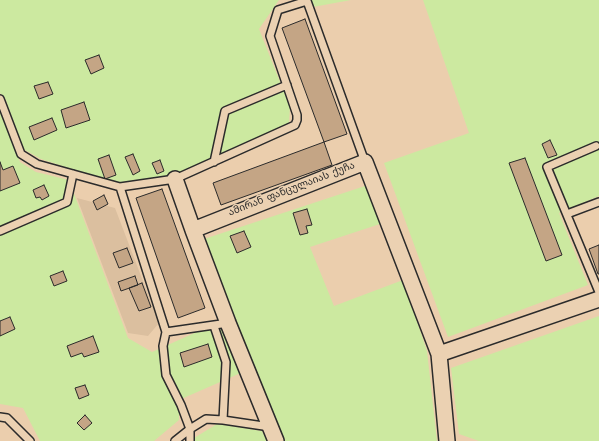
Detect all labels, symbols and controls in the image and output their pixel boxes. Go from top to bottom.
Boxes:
street label: ამირან ფანცულაიას ქუჩა [227,160,357,220]

